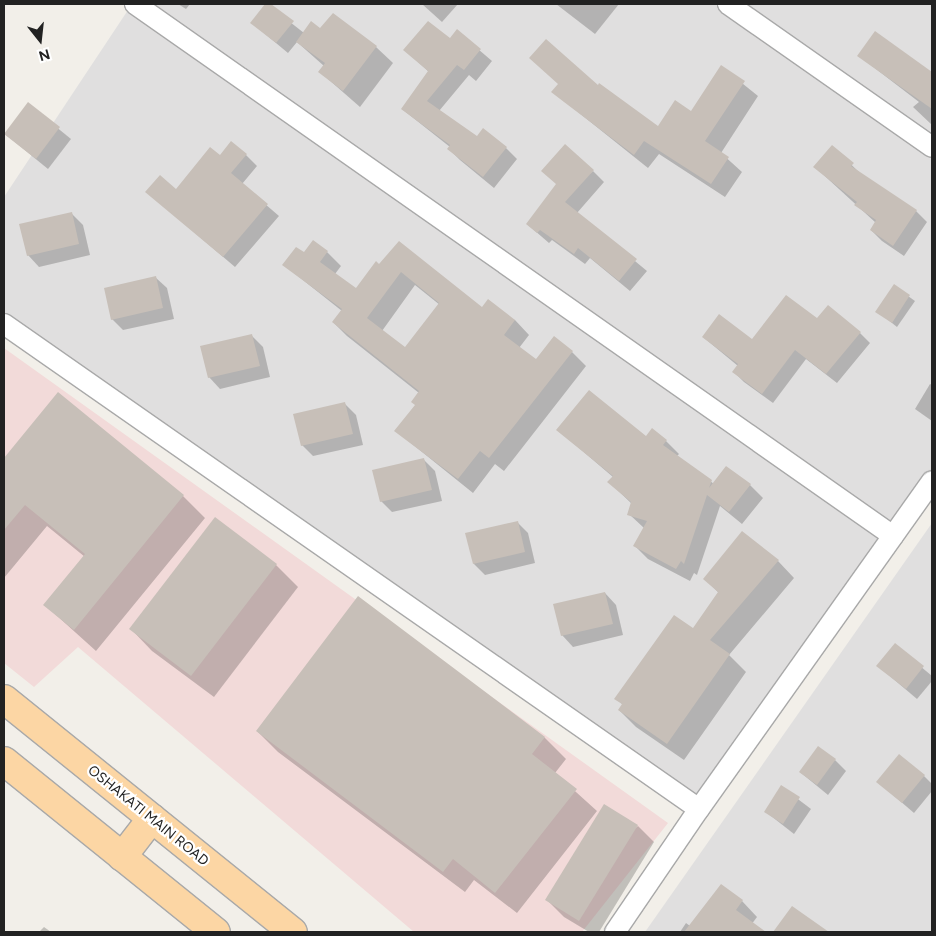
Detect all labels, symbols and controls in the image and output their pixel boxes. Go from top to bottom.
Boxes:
north arrow [15,15,65,65]
text: N [37,45,52,65]
street label: OSHAKATI MAIN ROAD [84,762,212,870]

